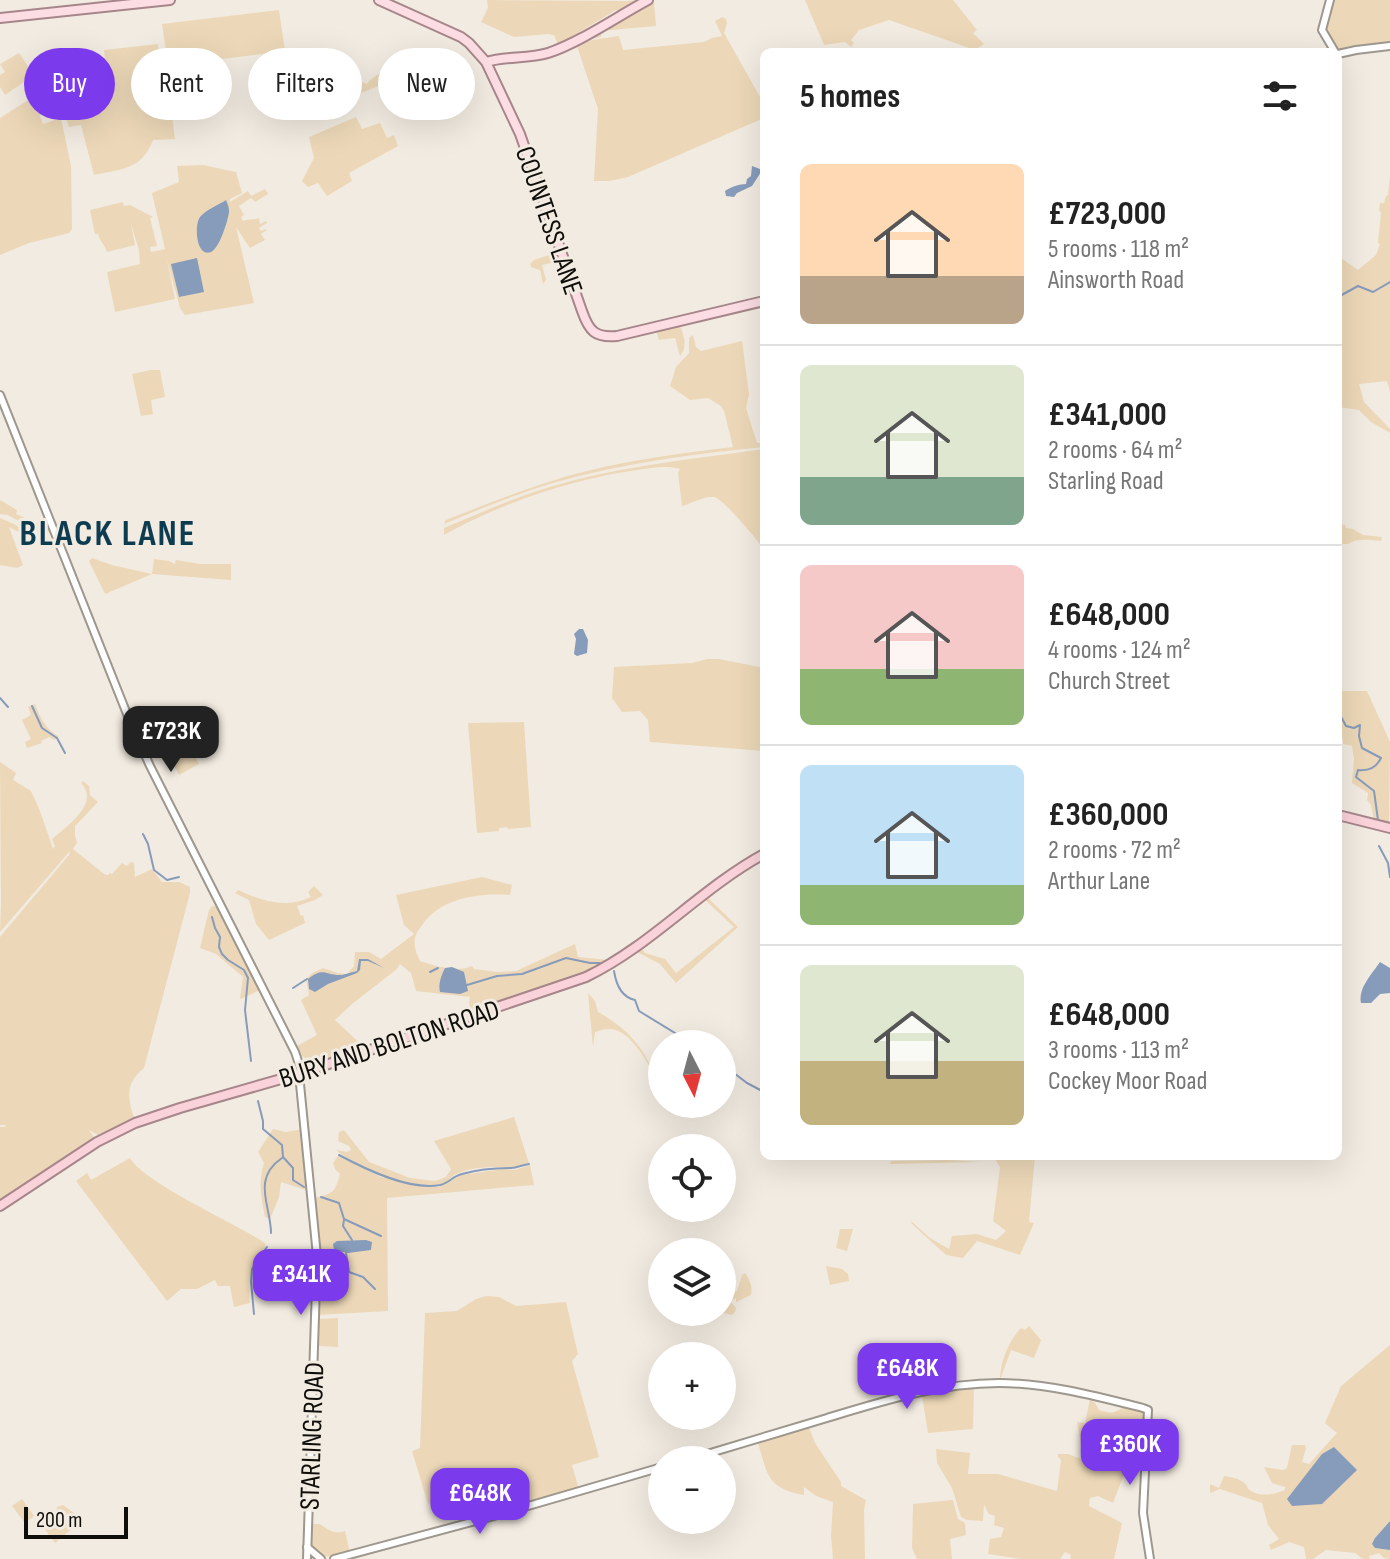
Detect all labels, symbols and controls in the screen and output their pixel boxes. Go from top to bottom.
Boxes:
chip: Buy [24,48,115,120]
chip: Rent [131,48,232,120]
chip: Filters [248,48,362,120]
chip: New [378,48,475,120]
icon: filters [1258,74,1302,118]
text: 5 homes [800,76,900,117]
street label: COUNTESS LANE [508,142,589,299]
text: £723,000 [1048,193,1166,234]
icon: home [864,196,960,292]
text: 5 rooms · 118 m² [1048,234,1189,265]
text: Ainsworth Road [1048,265,1184,296]
text: £341,000 [1048,394,1167,435]
icon: home [864,397,960,493]
text: 2 rooms · 64 m² [1048,435,1183,466]
text: Starling Road [1048,466,1164,497]
district label: BLACK LANE [20,513,196,556]
text: £648,000 [1048,594,1170,635]
icon: home [864,597,960,693]
text: 4 rooms · 124 m² [1048,635,1191,666]
text: Church Street [1048,666,1170,697]
pin: £723K [115,706,227,774]
text: £723K [141,716,201,747]
text: £360,000 [1048,794,1168,835]
icon: home [864,797,960,893]
text: 2 rooms · 72 m² [1048,835,1181,866]
text: Arthur Lane [1048,866,1150,897]
street label: BURY AND BOLTON ROAD [275,993,504,1096]
text: £648,000 [1048,994,1170,1035]
icon: home [864,997,960,1093]
north arrow [648,1030,736,1118]
map controls [648,1030,736,1534]
text: 3 rooms · 113 m² [1048,1035,1189,1066]
text: Cockey Moor Road [1048,1066,1207,1097]
button: locate [648,1134,736,1222]
button: layers [648,1238,736,1326]
pin: £341K [245,1249,357,1317]
text: £341K [271,1259,331,1290]
button: + [648,1342,736,1430]
pin: £648K [851,1343,963,1411]
text: £648K [875,1353,939,1384]
street label: STARLING ROAD [293,1362,332,1511]
pin: £360K [1074,1419,1186,1487]
text: £360K [1099,1429,1161,1460]
button: − [648,1446,736,1534]
pin: £648K [424,1468,536,1536]
text: £648K [448,1478,512,1509]
scale bar [24,1503,128,1539]
text: 200 m [36,1507,82,1534]

